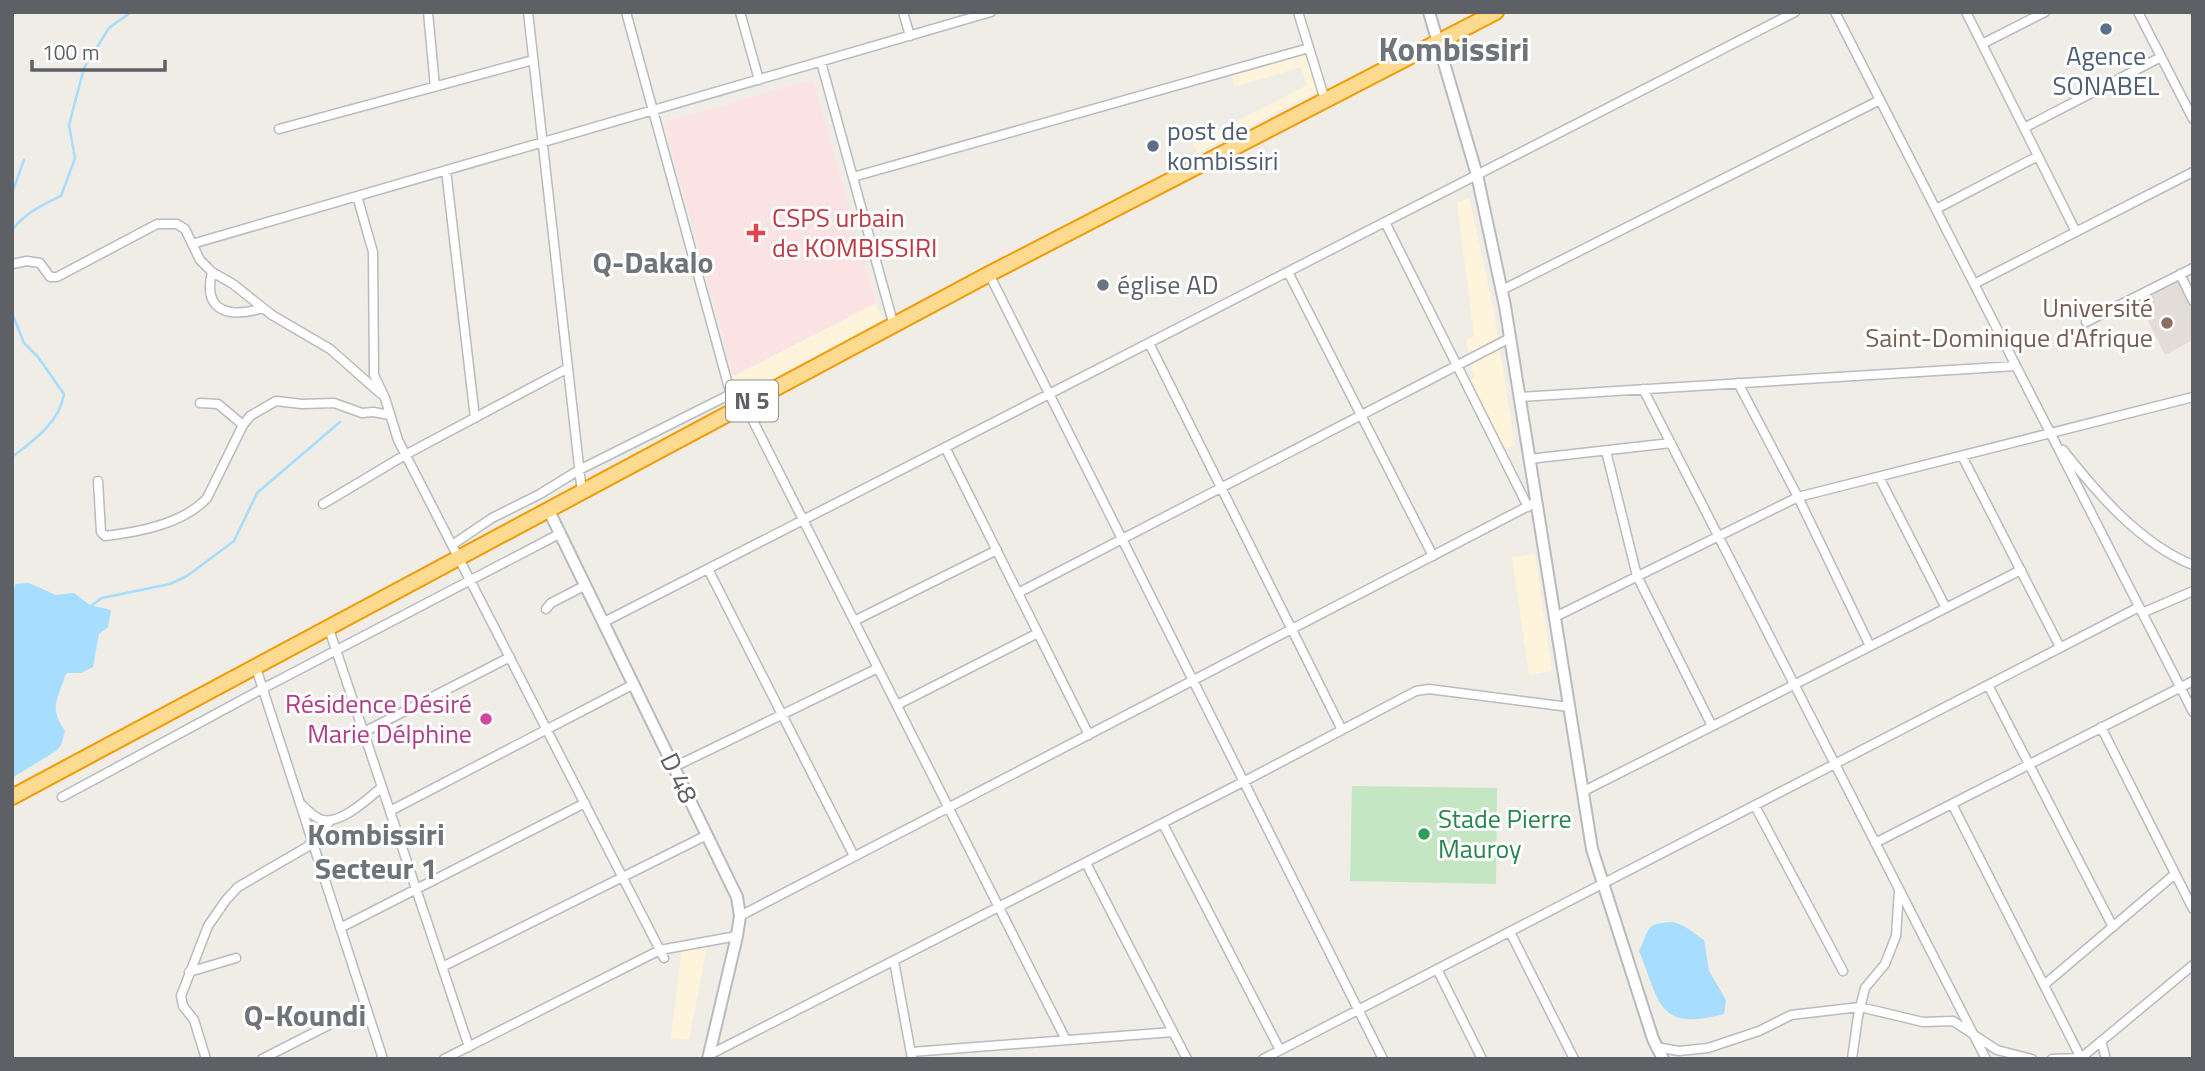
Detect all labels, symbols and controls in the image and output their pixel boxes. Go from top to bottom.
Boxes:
marker: Agence SONABEL [2098,21,2114,37]
district label: Kombissiri [1378,24,1530,74]
scale bar [32,28,164,72]
text: 100 m [42,36,99,68]
place label: Agence SONABEL [2052,36,2160,105]
place label: post de kombissiri [1167,111,1279,180]
marker: post de kombissiri [1145,138,1161,154]
place label: CSPS urbain de KOMBISSIRI [772,198,937,267]
marker: CSPS urbain de KOMBISSIRI [746,223,766,243]
district label: Q-Dakalo [592,239,714,285]
place label: église AD [1117,265,1218,304]
marker: église AD [1095,277,1111,293]
place label: Université Saint-Dominique d'Afrique [1865,288,2153,357]
marker: Université Saint-Dominique d'Afrique [2159,315,2175,331]
road number: N 5 [726,380,778,422]
place label: Résidence Désiré Marie Délphine [285,684,472,753]
marker: Résidence Désiré Marie Délphine [478,711,494,727]
street label: D 48 [651,746,708,810]
place label: Stade Pierre Mauroy [1438,799,1572,868]
district label: Kombissiri Secteur 1 [307,811,445,891]
marker: Stade Pierre Mauroy [1416,826,1432,842]
district label: Q-Koundi [244,992,366,1038]

